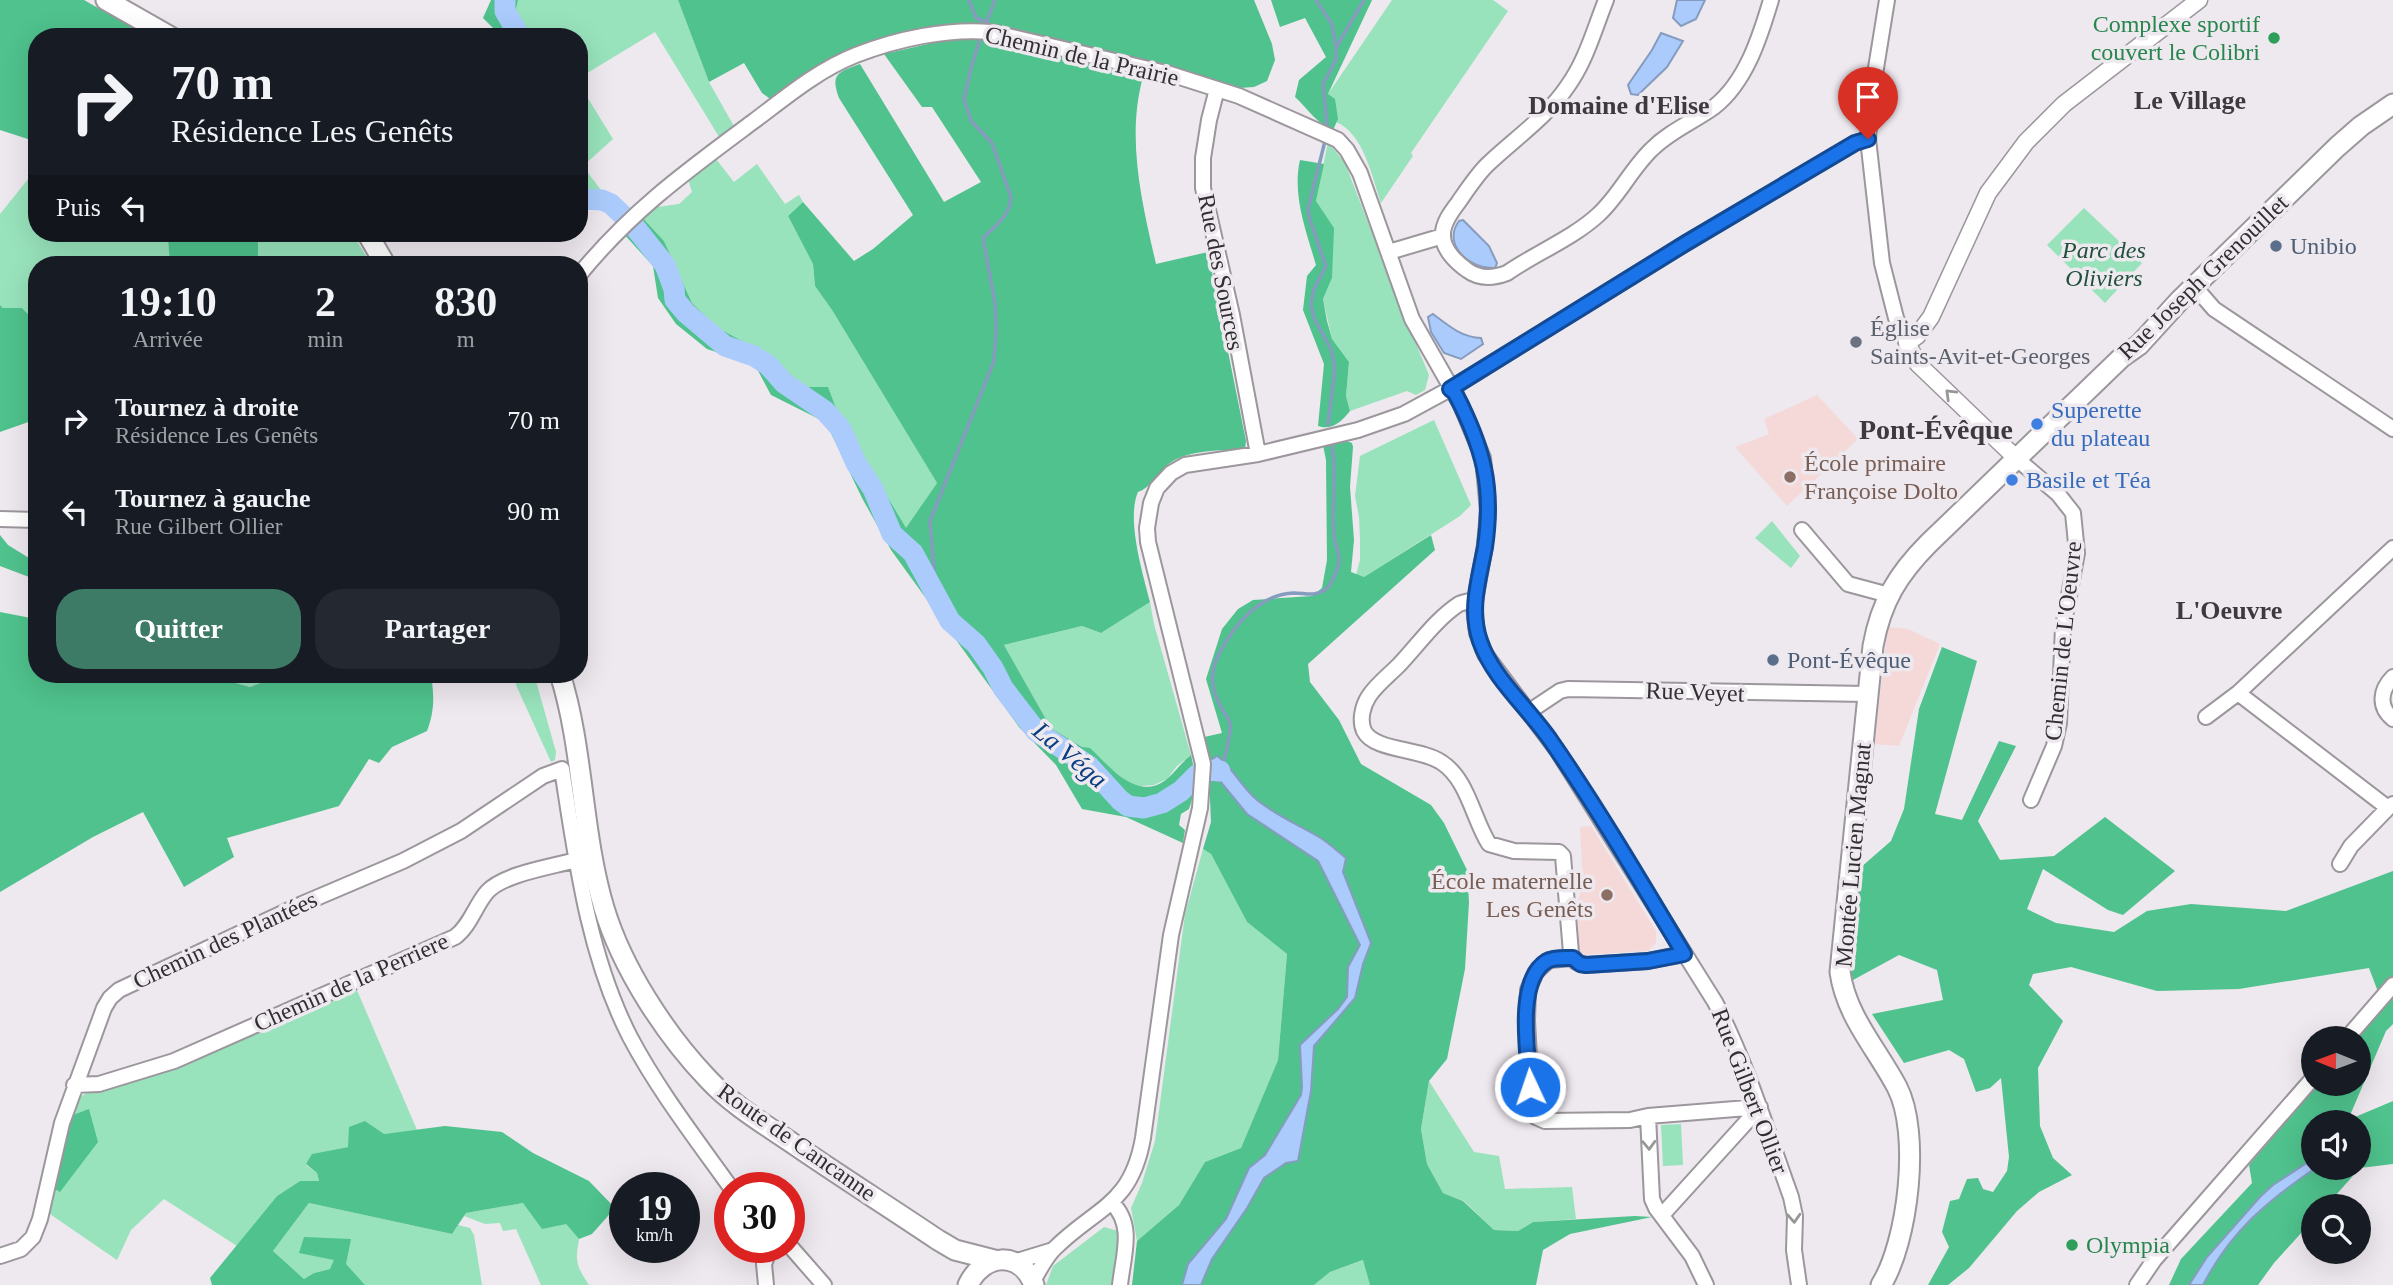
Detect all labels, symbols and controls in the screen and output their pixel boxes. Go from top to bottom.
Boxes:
place label: Complexe sportif couvert le Colibri [2091,11,2260,65]
street label: Chemin de la Prairie [983,21,1181,91]
marker: Complexe sportif couvert le Colibri [2266,30,2282,46]
text: 70 m [171,55,273,110]
icon: right [56,56,147,147]
pin [1838,67,1898,139]
icon: arrive [1849,78,1887,116]
district label: Le Village [2134,86,2246,115]
district label: Domaine d'Elise [1528,91,1710,120]
text: Résidence Les Genêts [171,113,454,149]
icon: left [115,189,153,227]
street label: Rue Joseph Grenouillet [2113,189,2293,365]
street label: Rue des Sources [1193,192,1249,352]
text: Puis [56,193,101,222]
place label: Unibio [2290,233,2357,259]
park label: Parc des Oliviers [2061,237,2146,291]
marker: Unibio [2268,238,2284,254]
text: 19:10 [119,279,217,325]
text: 2 [315,279,336,325]
text: 830 [434,279,497,325]
place label: Église Saints-Avit-et-Georges [1870,315,2090,369]
text: Arrivée [133,327,203,352]
text: min [308,327,343,352]
text: m [457,327,475,352]
marker: Église Saints-Avit-et-Georges [1848,334,1864,350]
one-way arrow [1945,390,1958,403]
text: Tournez à droite [115,393,298,422]
place label: Superette du plateau [2051,397,2150,451]
icon: right [56,402,94,440]
text: 70 m [507,406,560,435]
district label: Pont-Évêque [1859,414,2013,445]
marker: Superette du plateau [2029,416,2045,432]
text: Résidence Les Genêts [115,423,318,448]
place label: École primaire Françoise Dolto [1804,450,1958,504]
place label: Basile et Téa [2026,467,2151,493]
marker: École primaire Françoise Dolto [1782,469,1798,485]
marker: Basile et Téa [2004,472,2020,488]
text: Tournez à gauche [115,484,311,513]
icon: left [56,493,94,531]
text: 90 m [507,497,560,526]
text: Rue Gilbert Ollier [115,514,282,539]
street label: Chemin de L'Oeuvre [2040,540,2086,742]
button: Quitter [56,589,301,669]
button: Partager [315,589,560,669]
district label: L'Oeuvre [2176,596,2282,625]
place label: Pont-Évêque [1787,647,1911,673]
marker: Pont-Évêque [1765,652,1781,668]
street label: Rue Veyet [1645,677,1745,707]
water label: La Véga [1026,715,1113,794]
street label: Montée Lucien Magnat [1830,741,1876,968]
place label: École maternelle Les Genêts [1431,868,1593,922]
street label: Chemin des Plantées [129,886,321,994]
marker: École maternelle Les Genêts [1599,887,1615,903]
street label: Chemin de la Perriere [250,927,452,1037]
street label: Rue Gilbert Ollier [1707,1005,1793,1177]
north arrow [2301,1026,2371,1096]
map controls [2301,1026,2371,1264]
position arrow [1493,1050,1567,1124]
street label: Route de Cancanne [713,1078,881,1206]
button: sound [2301,1110,2371,1180]
one-way arrow [1642,1140,1657,1151]
speed limit sign: 30 [714,1172,805,1263]
text: 19 [637,1189,672,1228]
button: search [2301,1194,2371,1264]
one-way arrow [1786,1213,1801,1224]
text: km/h [636,1225,673,1245]
place label: Olympia [2086,1232,2170,1258]
marker: Olympia [2064,1237,2080,1253]

